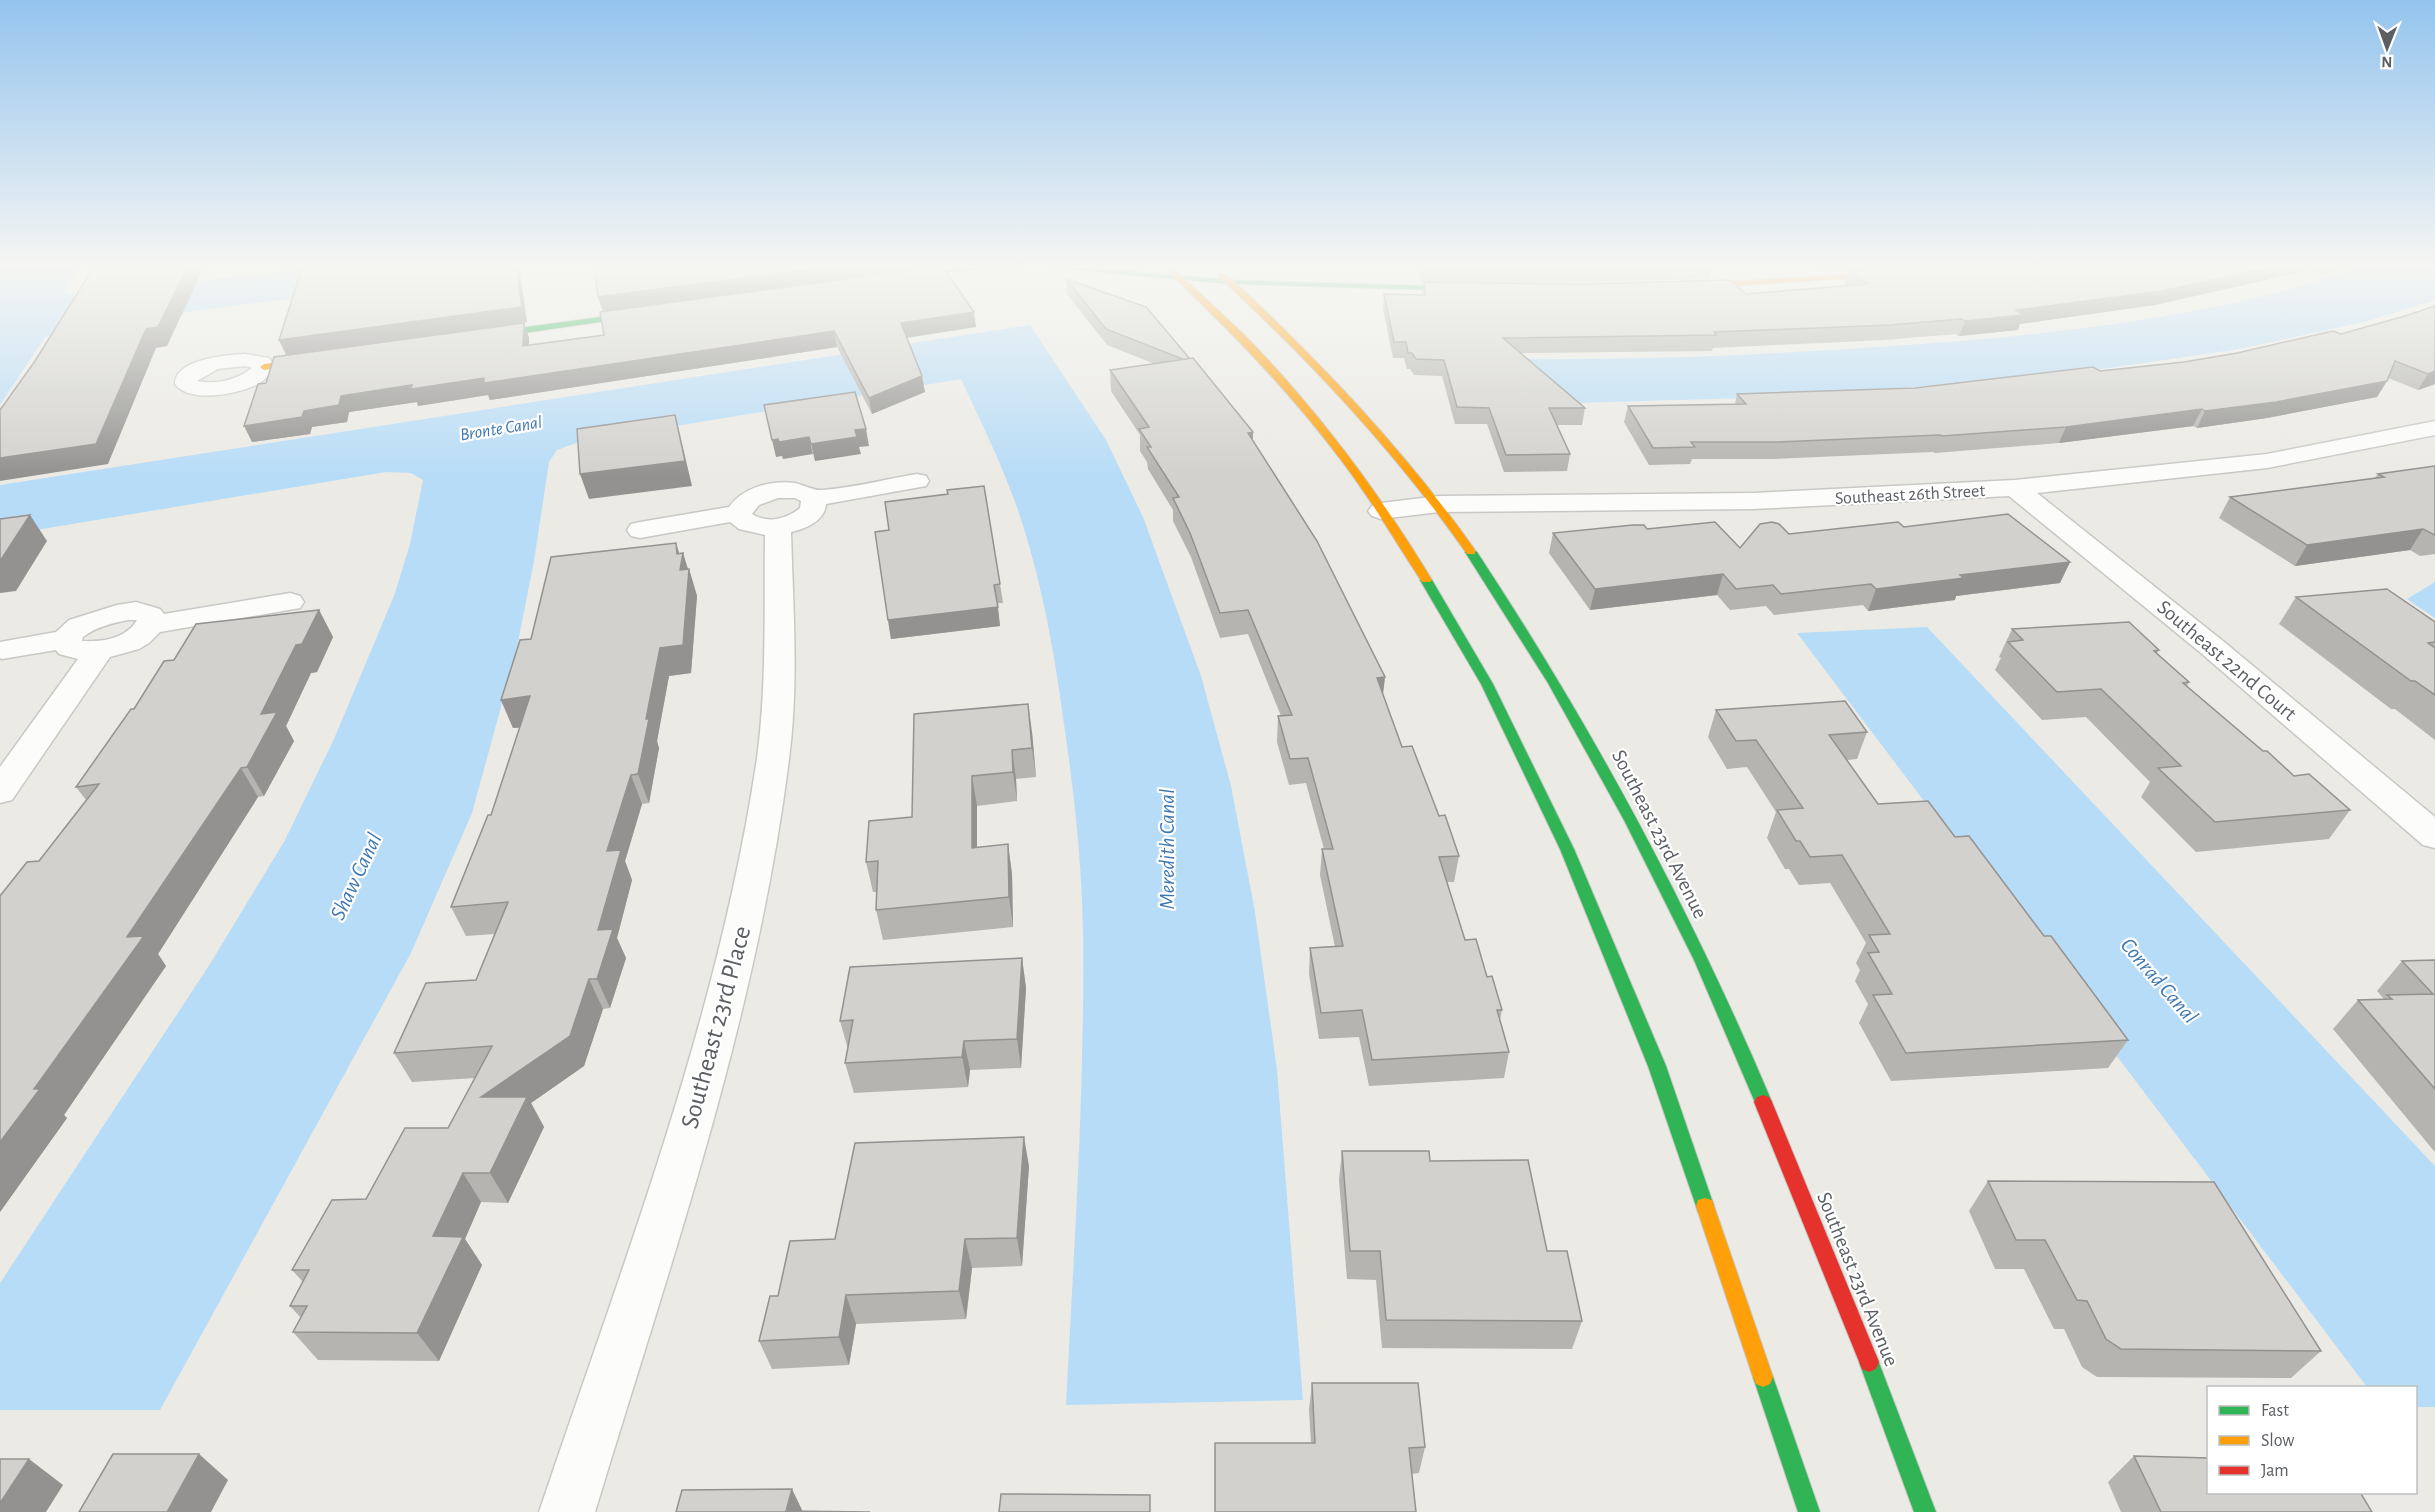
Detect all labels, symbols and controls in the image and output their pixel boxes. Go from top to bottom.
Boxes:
north arrow [2357,18,2417,78]
text: N [2381,54,2392,70]
water label: Bronte Canal [459,414,544,444]
street label: Southeast 26th Street [1835,482,1986,508]
street label: Southeast 22nd Court [2153,596,2301,725]
street label: Southeast 23rd Avenue [1608,747,1711,922]
water label: Meredith Canal [1156,789,1178,909]
water label: Shaw Canal [326,830,386,923]
street label: Southeast 23rd Place [676,923,755,1131]
water label: Conrad Canal [2116,934,2202,1028]
street label: Southeast 23rd Avenue [1813,1189,1902,1369]
legend [2207,1386,2417,1494]
text: Fast [2261,1402,2289,1420]
text: Slow [2261,1432,2294,1450]
text: Jam [2261,1462,2289,1480]

